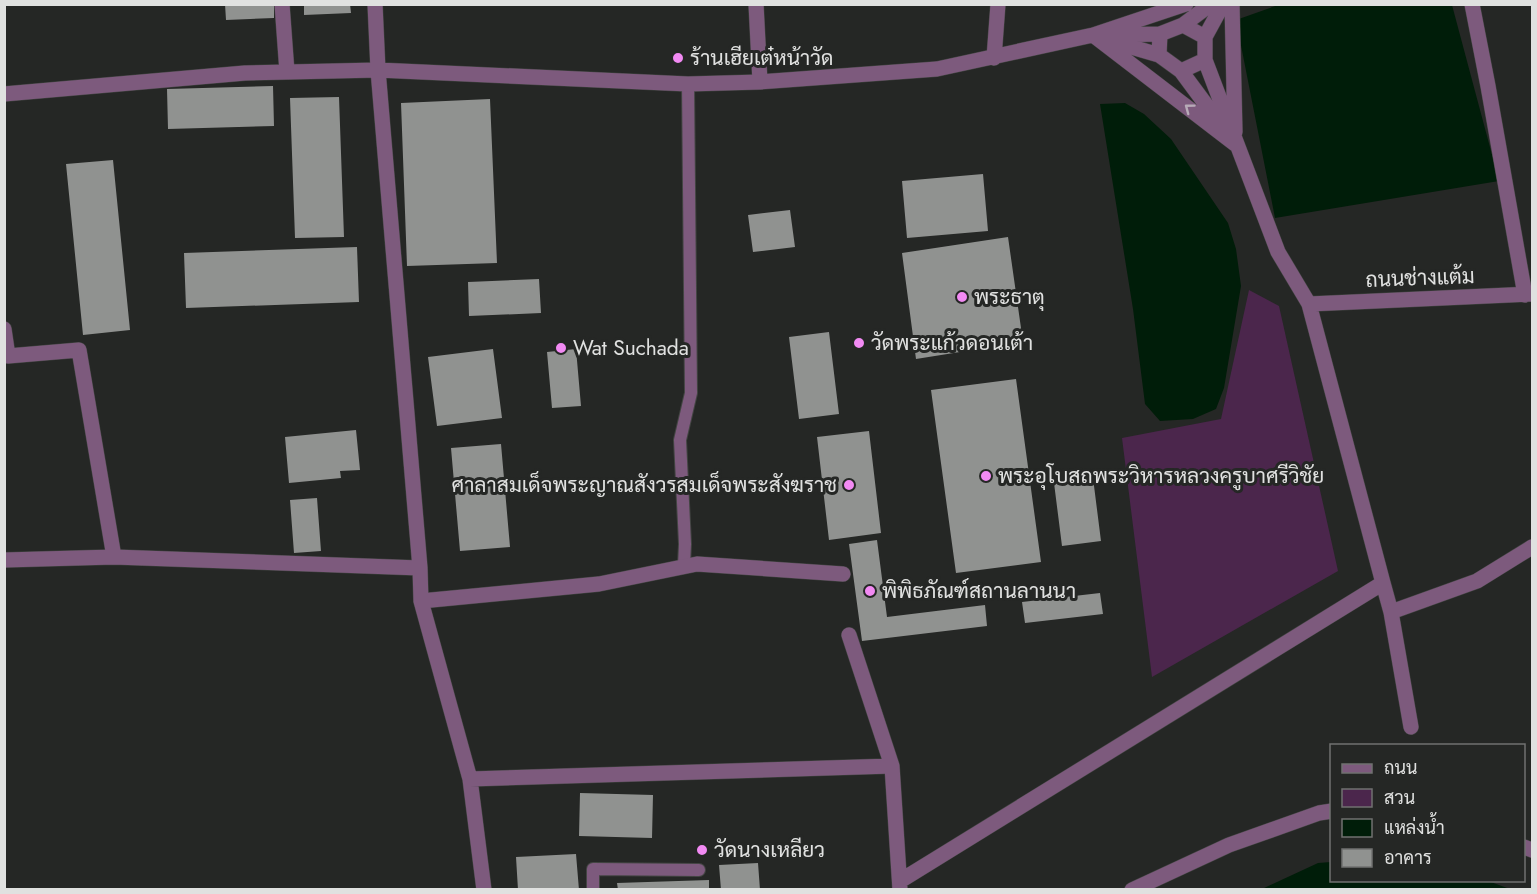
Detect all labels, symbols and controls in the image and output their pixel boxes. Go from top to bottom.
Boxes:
place label: ร้านเฮียเต๋หน้าวัด [690,43,833,73]
marker: ร้านเฮียเต๋หน้าวัด [671,51,685,65]
one-way arrow [1184,105,1195,116]
street label: ถนนช่างแต้ม [1365,261,1475,295]
place label: พระธาตุ [974,282,1045,312]
marker: พระธาตุ [955,290,969,304]
place label: วัดพระแก้วดอนเต้า [871,328,1033,358]
place label: Wat Suchada [573,333,689,363]
marker: วัดพระแก้วดอนเต้า [852,336,866,350]
marker: Wat Suchada [554,341,568,355]
place label: พระอุโบสถพระวิหารหลวงครูบาศรีวิชัย [998,461,1324,491]
marker: พระอุโบสถพระวิหารหลวงครูบาศรีวิชัย [979,469,993,483]
place label: ศาลาสมเด็จพระญาณสังวรสมเด็จพระสังฆราช [452,470,837,500]
marker: ศาลาสมเด็จพระญาณสังวรสมเด็จพระสังฆราช [842,478,856,492]
place label: พิพิธภัณฑ์สถานลานนา [882,576,1076,606]
marker: พิพิธภัณฑ์สถานลานนา [863,584,877,598]
legend [1330,744,1525,882]
text: ถนน [1384,755,1417,781]
text: สวน [1384,785,1415,811]
text: แหล่งน้ำ [1384,812,1445,841]
place label: วัดนางเหลียว [714,835,825,865]
marker: วัดนางเหลียว [695,843,709,857]
text: อาคาร [1384,845,1432,871]

